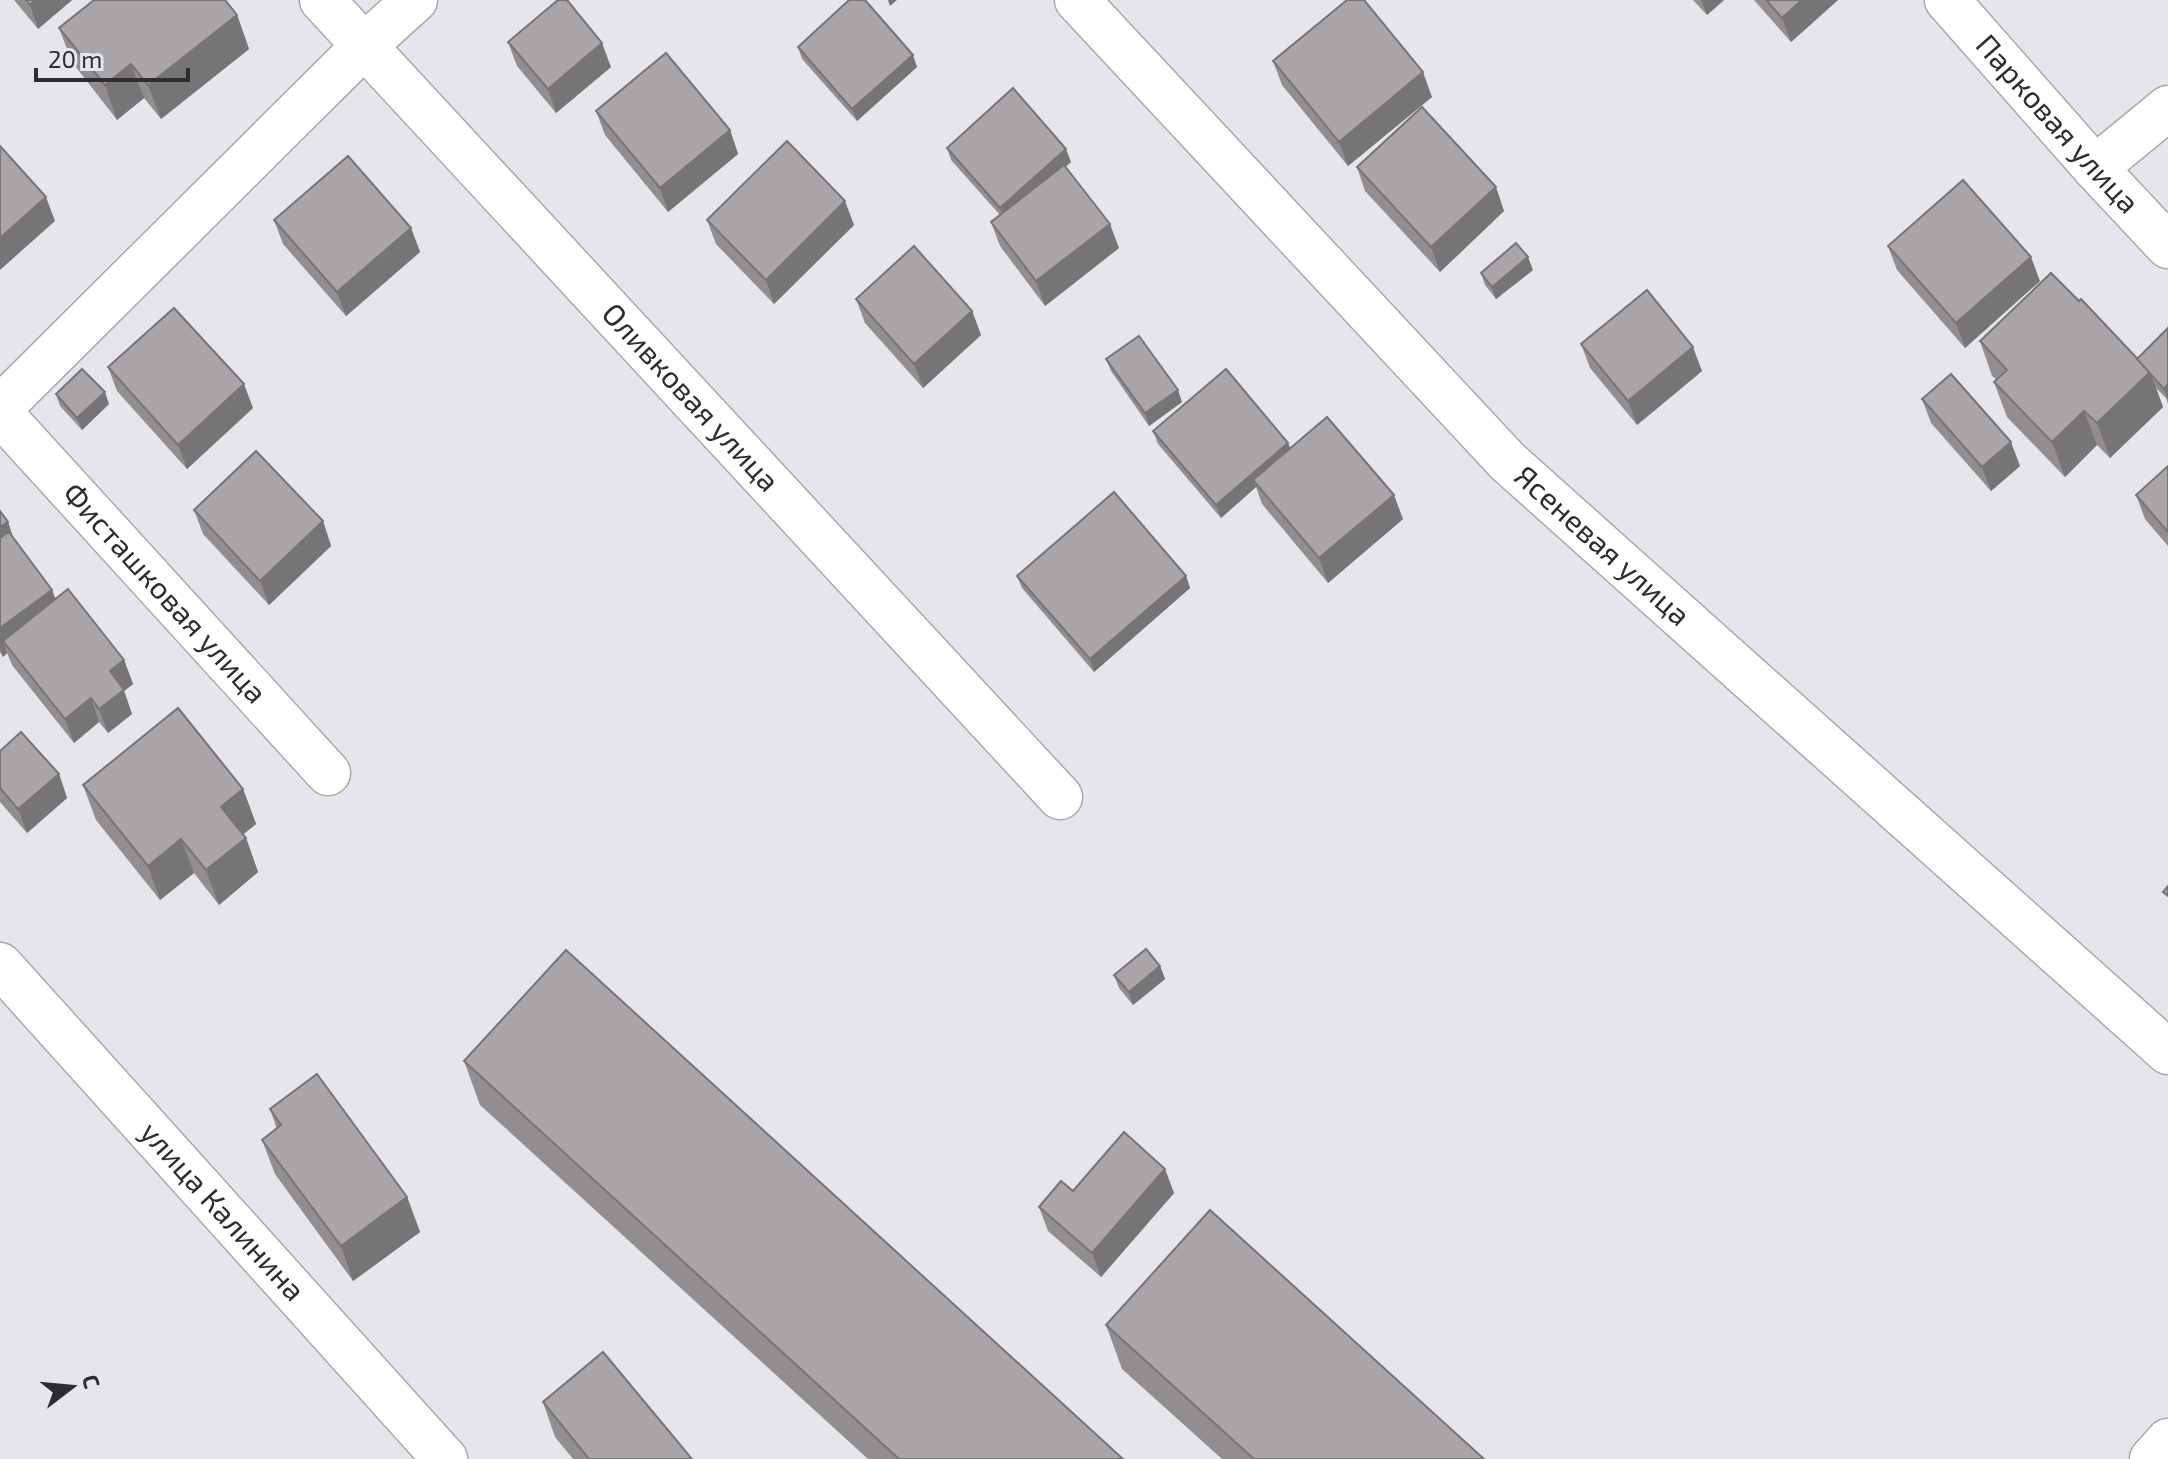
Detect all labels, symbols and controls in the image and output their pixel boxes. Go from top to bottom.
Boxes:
street label: Парковая улица [1970,26,2148,220]
scale bar [36,32,188,82]
text: 20 m [48,44,102,73]
street label: Оливковая улица [596,295,788,498]
street label: Ясеневая улица [1508,457,1698,632]
street label: Фисташковая улица [56,474,275,710]
street label: улица Калинина [133,1113,314,1307]
north arrow [32,1347,112,1427]
text: С [78,1371,106,1391]

